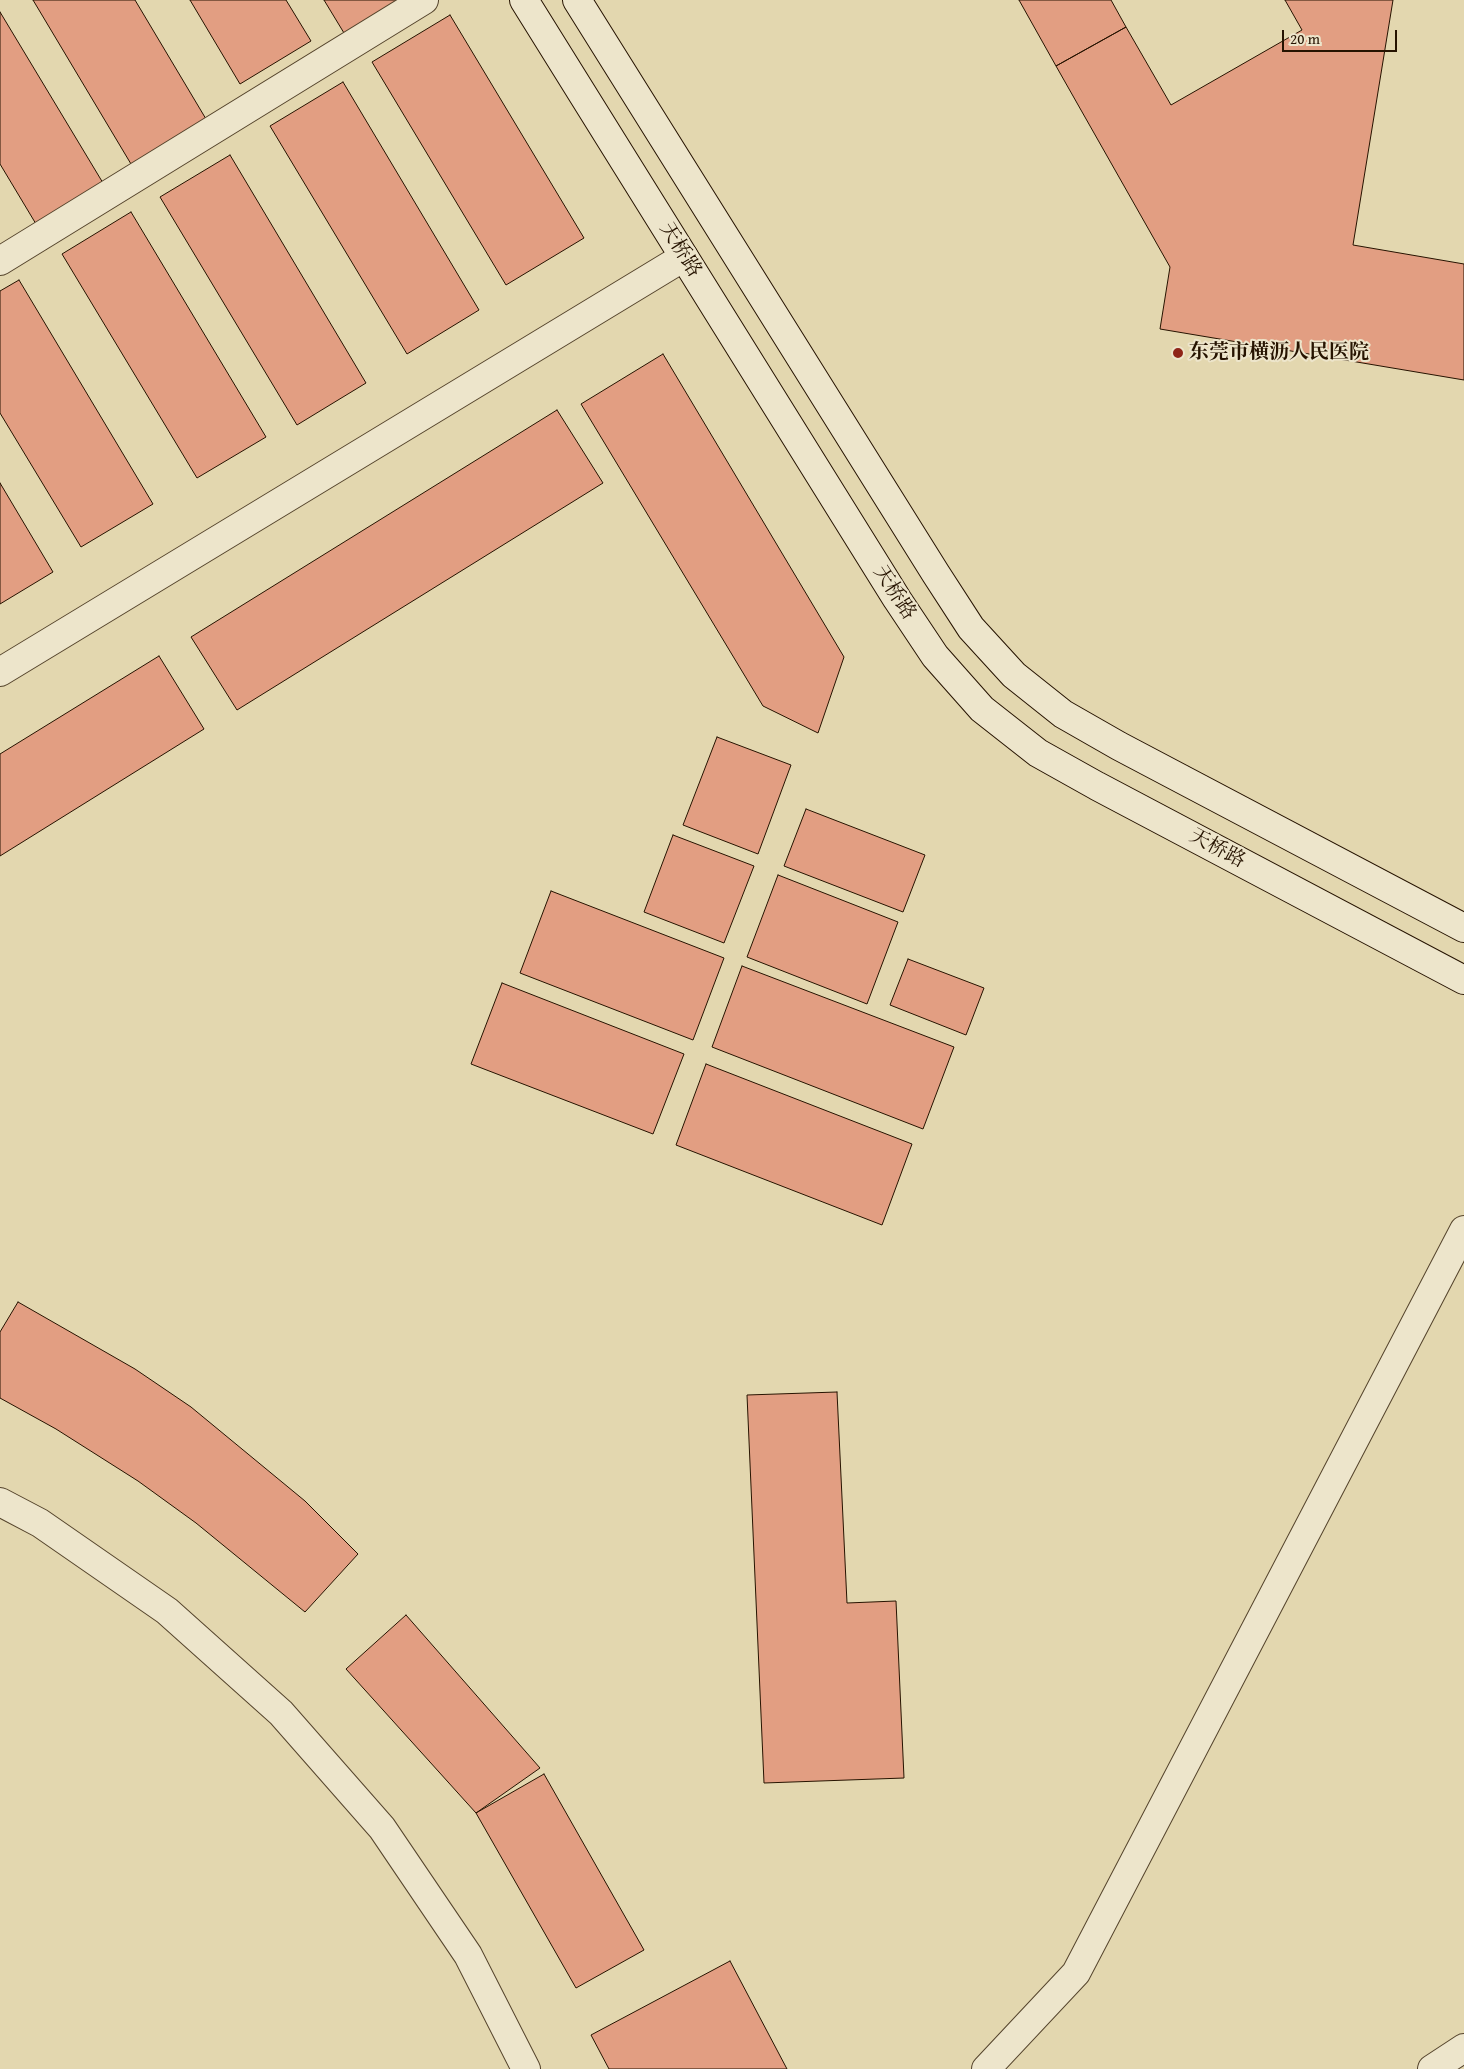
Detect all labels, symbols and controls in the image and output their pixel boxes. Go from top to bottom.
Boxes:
scale bar [1284,20,1399,52]
text: 20 m [1290,28,1320,49]
street label: 天桥路 [654,218,706,282]
place label: 东莞市横沥人民医院 [1189,341,1369,365]
marker: 东莞市横沥人民医院 [1171,346,1185,360]
street label: 天桥路 [868,561,920,625]
street label: 天桥路 [1185,824,1249,874]

